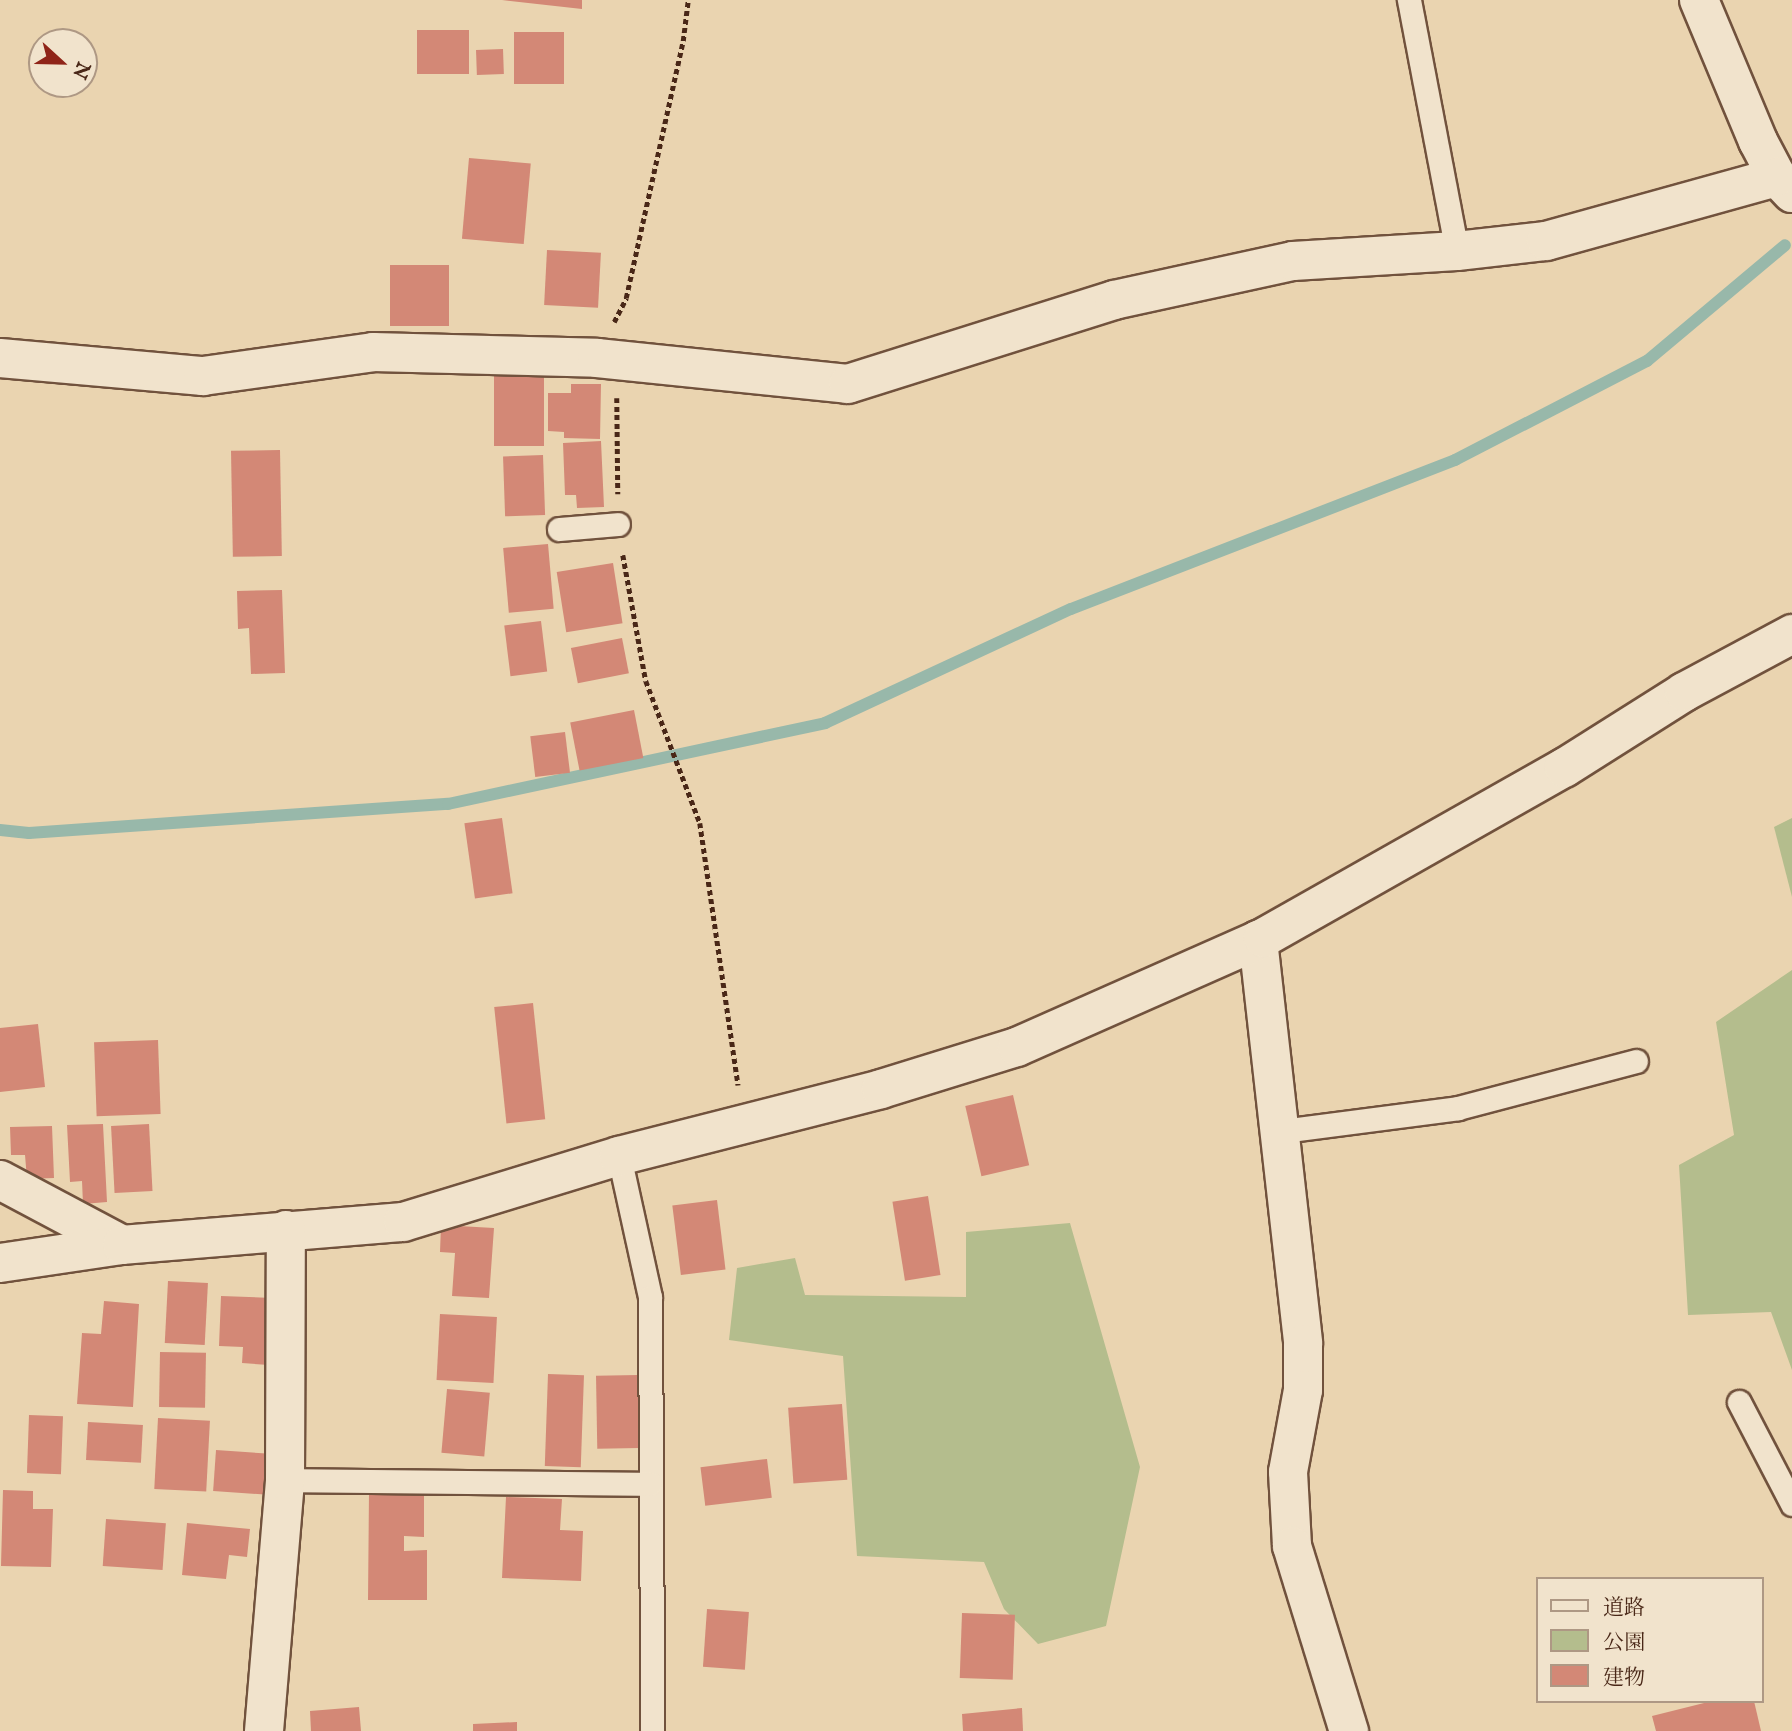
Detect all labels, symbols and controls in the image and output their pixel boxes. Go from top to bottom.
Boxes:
north arrow [28,28,98,98]
text: N [66,58,95,82]
legend [1536,1577,1764,1703]
text: 道路 [1603,1595,1645,1622]
text: 公園 [1603,1630,1645,1657]
text: 建物 [1603,1665,1645,1692]

